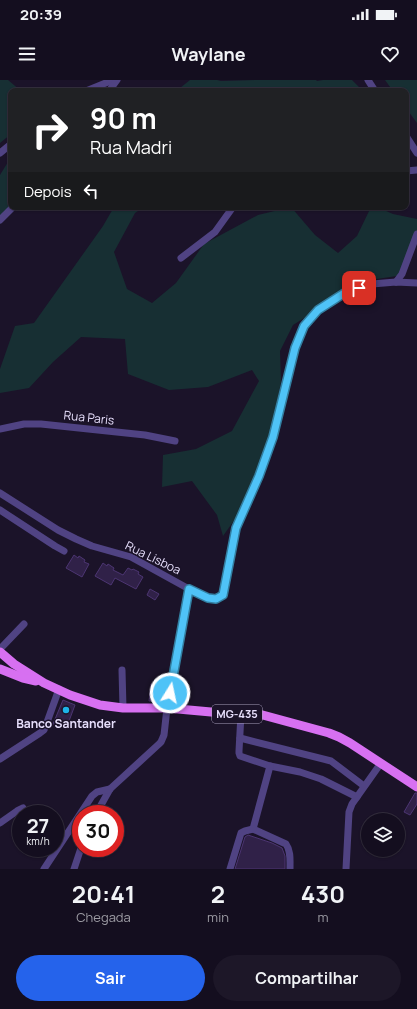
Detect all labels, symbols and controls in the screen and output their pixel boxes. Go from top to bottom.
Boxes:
text: 20:39 [20,4,62,25]
text: Waylane [171,42,246,66]
icon: menu [16,43,38,65]
icon: heart [379,43,401,65]
text: 90 m [90,99,157,137]
icon: right [24,104,76,156]
text: Rua Madri [90,135,172,159]
icon: left [80,180,102,202]
text: Depois [24,181,72,202]
pin [342,271,376,305]
icon: arrive [348,277,370,299]
street label: Rua Paris [63,406,115,429]
street label: Rua Lisboa [123,537,184,578]
position arrow [149,672,191,714]
marker: Banco Santander [61,705,71,715]
road number: MG-435 [212,705,262,723]
place label: Banco Santander [16,715,116,732]
speed limit sign: 30 [72,805,124,857]
text: 27 [27,812,49,839]
map controls [361,813,405,857]
button: layers [361,813,405,857]
text: km/h [26,834,50,848]
text: 20:41 [72,877,135,910]
text: 2 [211,877,225,910]
text: 430 [301,877,345,910]
text: Chegada [76,908,131,926]
text: min [207,908,229,926]
text: m [317,908,328,926]
button: Sair [16,955,205,1001]
button: Compartilhar [213,955,401,1001]

